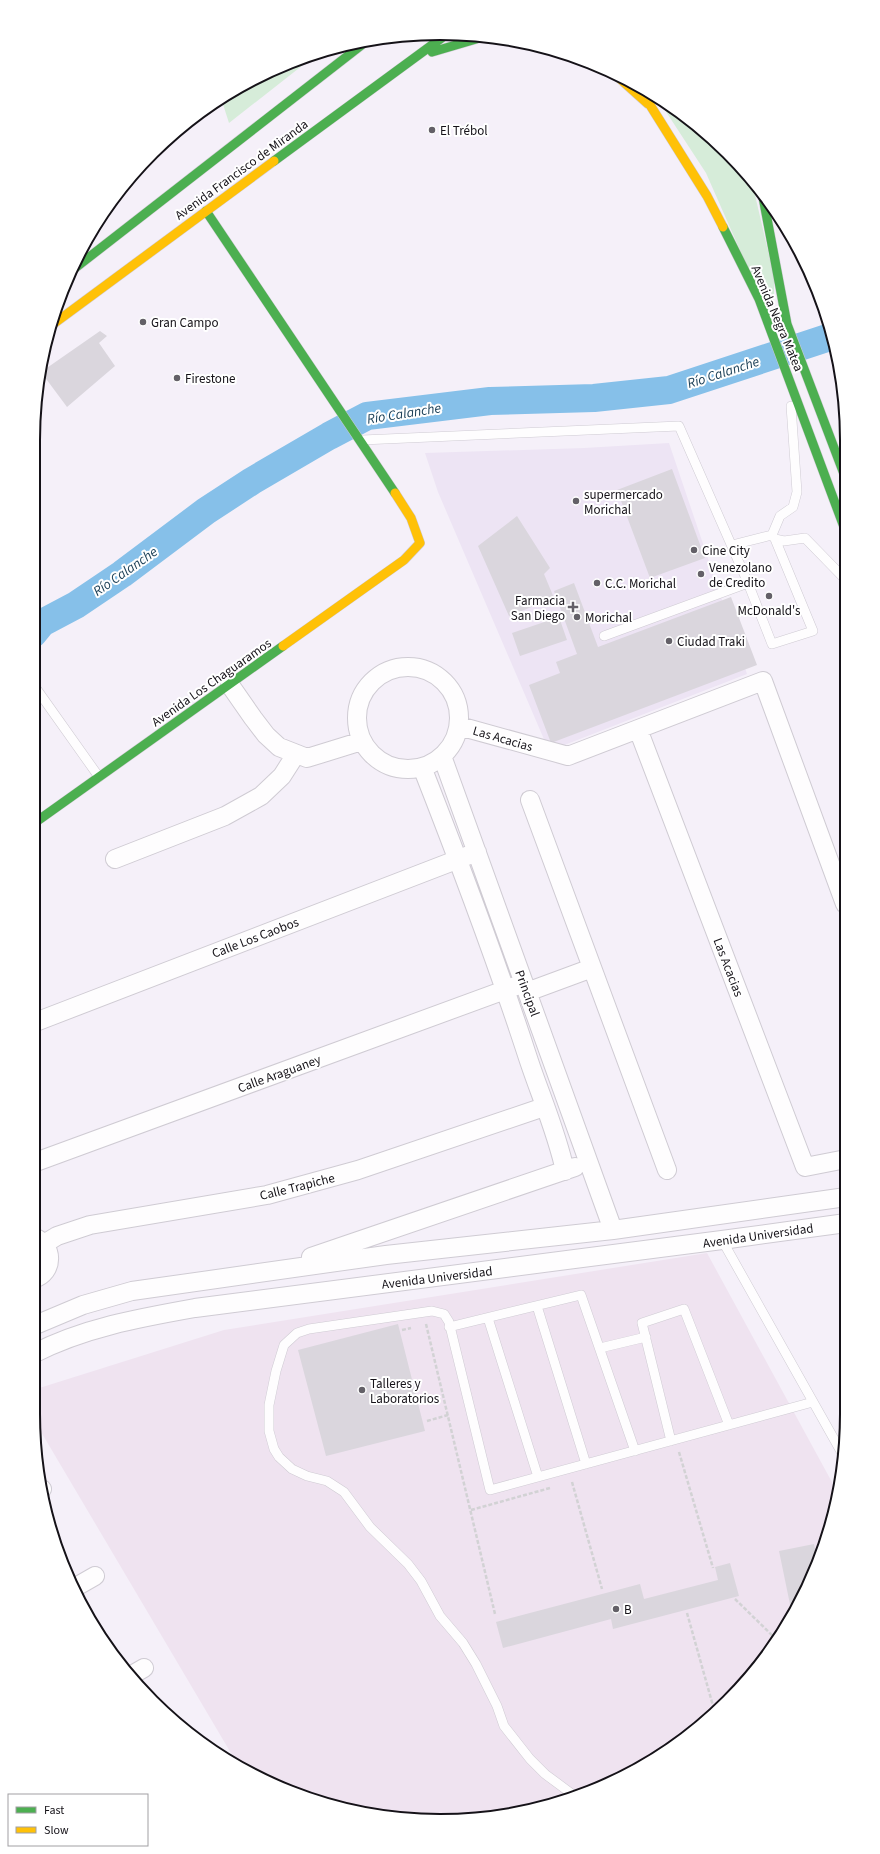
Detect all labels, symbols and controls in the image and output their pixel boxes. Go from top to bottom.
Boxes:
street label: Avenida Francisco de Miranda [171,115,312,224]
place label: El Trébol [440,122,488,140]
marker: El Trébol [427,125,437,135]
street label: Avenida Negra Matea [747,263,808,374]
place label: Gran Campo [151,314,219,332]
marker: Gran Campo [138,317,148,327]
water label: Río Calanche [685,352,762,394]
place label: Firestone [185,370,235,388]
marker: Firestone [172,373,182,383]
water label: Río Calanche [366,398,443,430]
place label: supermercado Morichal [584,486,663,519]
marker: supermercado Morichal [571,496,581,506]
water label: Río Calanche [89,542,162,601]
place label: Cine City [702,542,750,560]
marker: Cine City [689,545,699,555]
place label: Venezolano de Credito [709,559,772,592]
marker: Venezolano de Credito [696,569,706,579]
place label: C.C. Morichal [605,575,676,593]
marker: C.C. Morichal [592,578,602,588]
marker: McDonald's [764,591,774,601]
place label: Farmacia San Diego [511,592,565,625]
marker: Farmacia San Diego [568,602,578,612]
place label: McDonald's [737,602,801,620]
place label: Morichal [585,609,632,627]
marker: Morichal [572,612,582,622]
place label: Ciudad Traki [677,633,745,651]
street label: Avenida Los Chaguaramos [148,634,276,731]
marker: Ciudad Traki [664,636,674,646]
street label: Las Acacias [471,722,535,756]
street label: Calle Los Caobos [209,913,302,963]
street label: Las Acacias [709,935,748,1000]
street label: Principal [510,968,544,1019]
street label: Calle Araguaney [235,1051,323,1097]
street label: Calle Trapiche [258,1169,337,1205]
street label: Avenida Universidad [702,1219,815,1253]
street label: Avenida Universidad [381,1262,493,1294]
place label: Talleres y Laboratorios [370,1375,440,1408]
marker: Talleres y Laboratorios [357,1385,367,1395]
place label: B [624,1601,632,1619]
marker: B [611,1604,621,1614]
legend [8,1794,148,1846]
text: Fast [44,1802,64,1819]
text: Slow [44,1822,69,1839]

